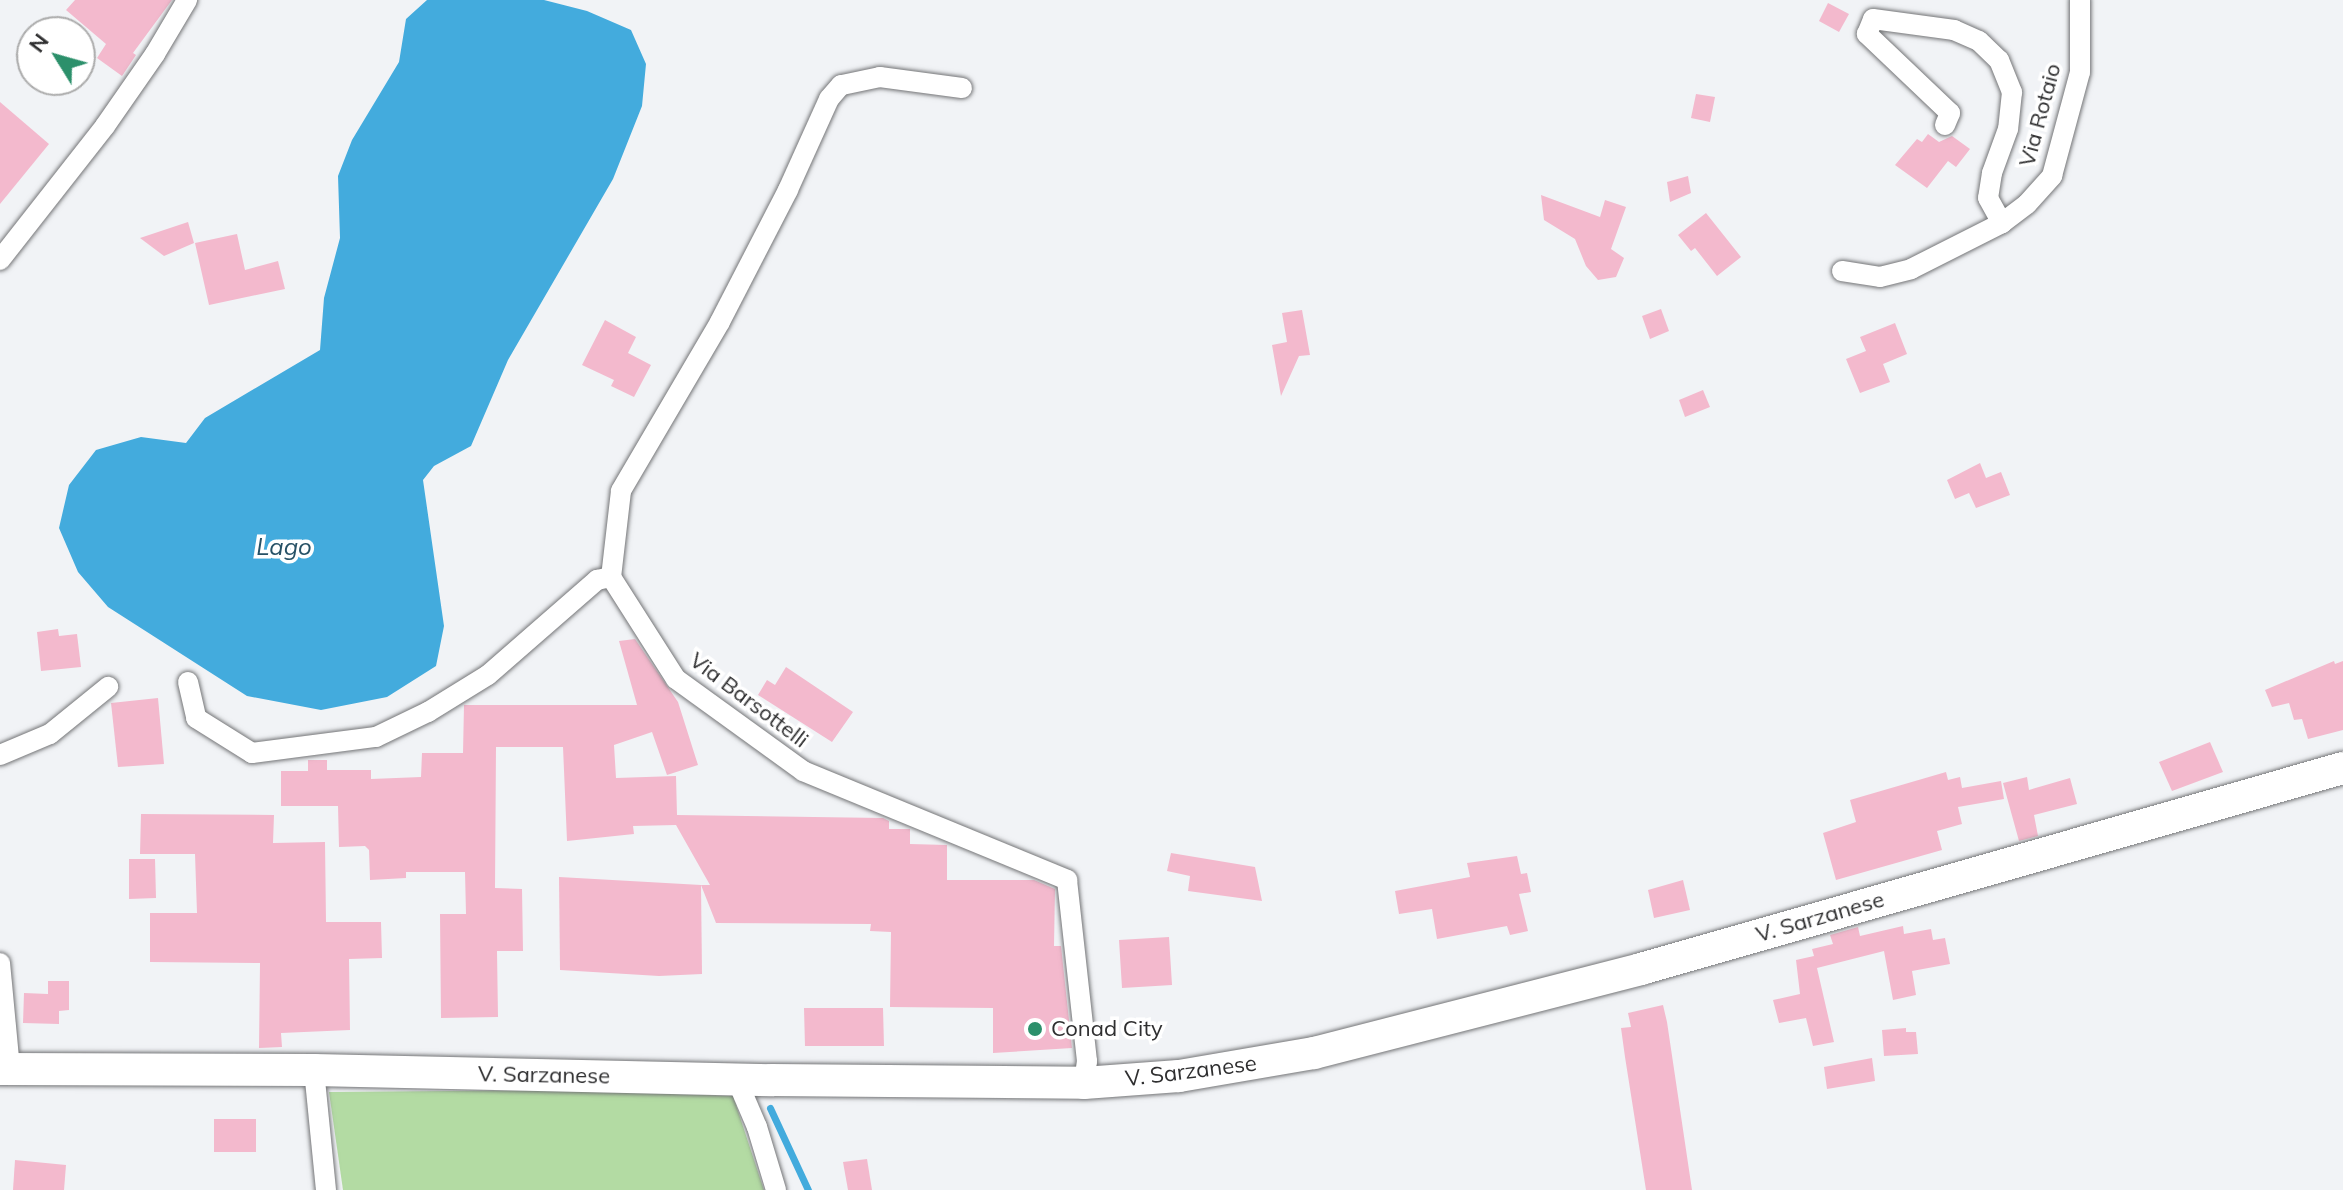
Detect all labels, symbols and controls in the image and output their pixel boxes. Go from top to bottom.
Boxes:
north arrow [16,16,96,96]
text: N [22,28,55,58]
street label: Via Rotaio [2014,61,2066,169]
water label: Lago [256,533,312,561]
street label: Via Barsottelli [685,647,813,753]
street label: V. Sarzanese [1753,886,1887,948]
place label: Conad City [1051,1016,1163,1042]
marker: Conad City [1026,1020,1044,1038]
street label: V. Sarzanese [1124,1050,1258,1092]
street label: V. Sarzanese [478,1061,610,1089]

